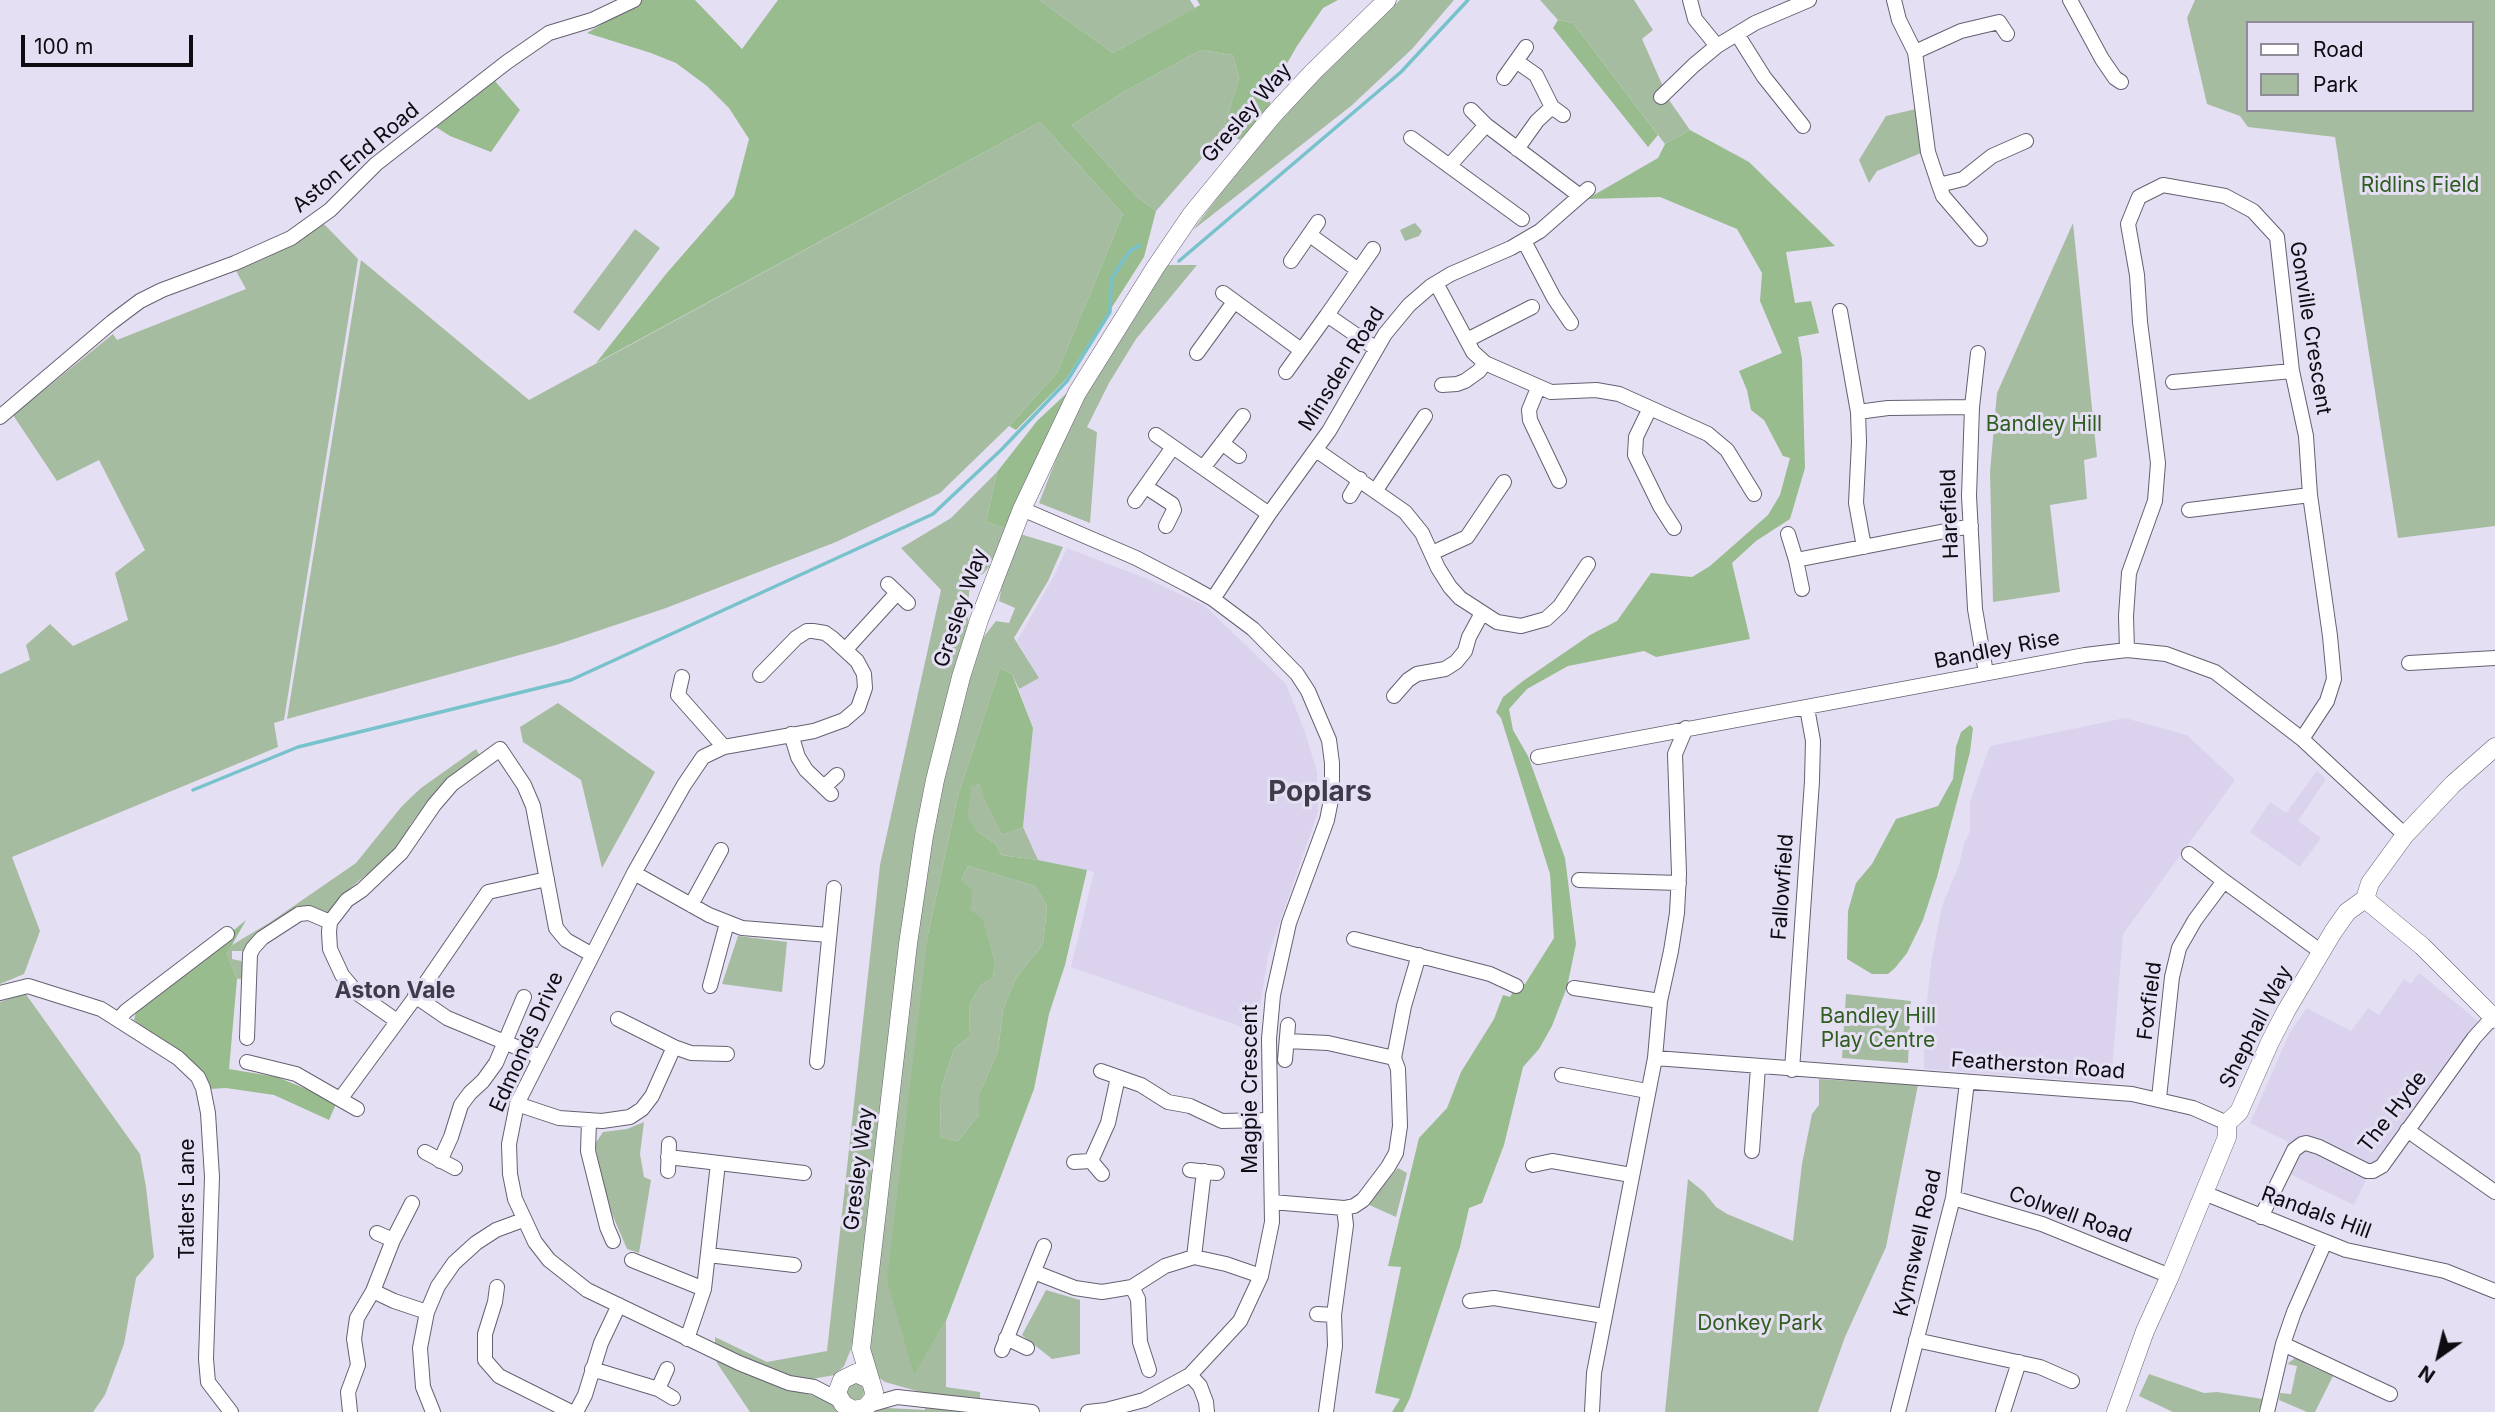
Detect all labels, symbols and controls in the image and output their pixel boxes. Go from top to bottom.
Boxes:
scale bar [24,21,196,65]
legend [2246,21,2474,112]
text: 100 m [34,34,93,59]
text: Road [2313,37,2364,62]
street label: Gresley Way [1197,58,1297,168]
text: Park [2313,72,2358,97]
street label: Aston End Road [288,98,424,218]
park label: Ridlins Field [2361,173,2479,199]
street label: Gonville Crescent [2284,239,2336,417]
street label: Minsden Road [1294,302,1390,436]
park label: Bandley Hill [1986,412,2102,438]
street label: Harefield [1936,468,1964,560]
street label: Gresley Way [929,545,993,671]
street label: Bandley Rise [1932,625,2062,675]
district label: Poplars [1268,776,1372,810]
street label: Fallowfield [1767,833,1799,941]
street label: Foxfield [2133,960,2167,1042]
street label: Shephall Way [2214,961,2298,1093]
street label: Edmonds Drive [485,968,569,1116]
district label: Aston Vale [335,977,455,1005]
street label: Magpie Crescent [1238,1004,1264,1174]
park label: Bandley Hill Play Centre [1820,1004,1936,1054]
street label: Featherston Road [1950,1047,2126,1085]
street label: The Hyde [2353,1066,2433,1158]
street label: Gresley Way [839,1106,879,1232]
street label: Tatlers Lane [175,1138,201,1260]
street label: Kymswell Road [1889,1167,1947,1319]
street label: Colwell Road [2005,1181,2135,1249]
street label: Randals Hill [2258,1181,2374,1245]
park label: Donkey Park [1697,1311,1823,1337]
north arrow [2404,1321,2474,1391]
text: N [2415,1360,2439,1387]

